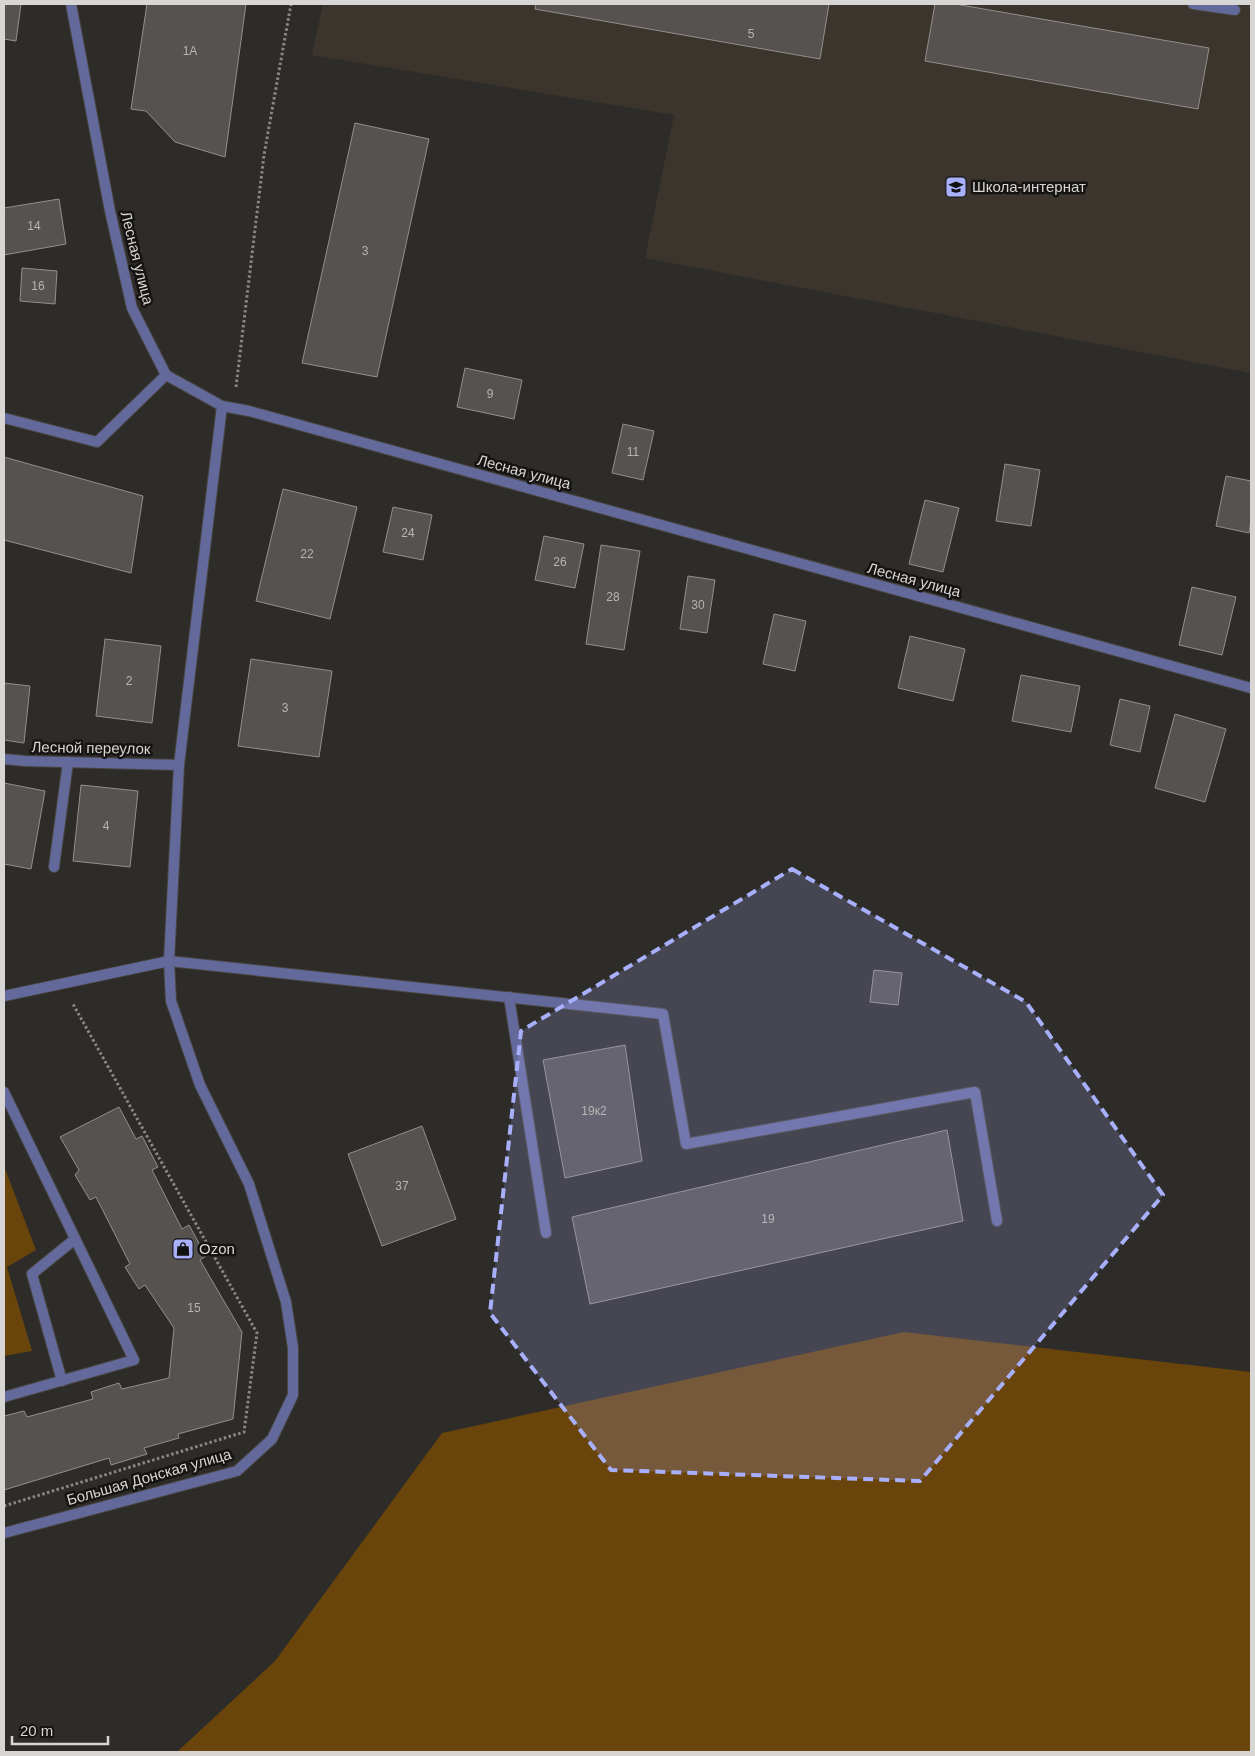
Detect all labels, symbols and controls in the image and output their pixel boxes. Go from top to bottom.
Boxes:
house number: 5 [748,27,755,41]
house number: 1А [183,44,197,58]
school or university icon: Школа-интернат [944,175,968,199]
place label: Школа-интернат [972,178,1086,195]
street label: Лесная улица [118,209,157,307]
house number: 14 [27,219,41,233]
house number: 3 [362,244,369,258]
house number: 16 [31,279,45,293]
house number: 9 [487,387,494,401]
house number: 11 [627,445,640,459]
street label: Лесная улица [476,451,573,492]
house number: 24 [401,526,415,540]
house number: 22 [300,547,314,561]
house number: 26 [553,555,567,569]
street label: Лесная улица [866,559,963,600]
house number: 28 [606,590,620,604]
house number: 30 [691,598,705,612]
house number: 2 [126,674,133,688]
house number: 3 [282,701,289,715]
street label: Лесной переулок [31,738,151,757]
house number: 4 [103,819,110,833]
house number: 19к2 [581,1104,607,1118]
house number: 37 [395,1179,409,1193]
house number: 19 [761,1212,775,1226]
shop icon: Ozon [171,1237,195,1261]
place label: Ozon [199,1240,235,1257]
house number: 15 [187,1301,201,1315]
street label: Большая Донская улица [65,1445,234,1508]
scale bar [12,1714,109,1746]
text: 20 m [20,1722,53,1739]

